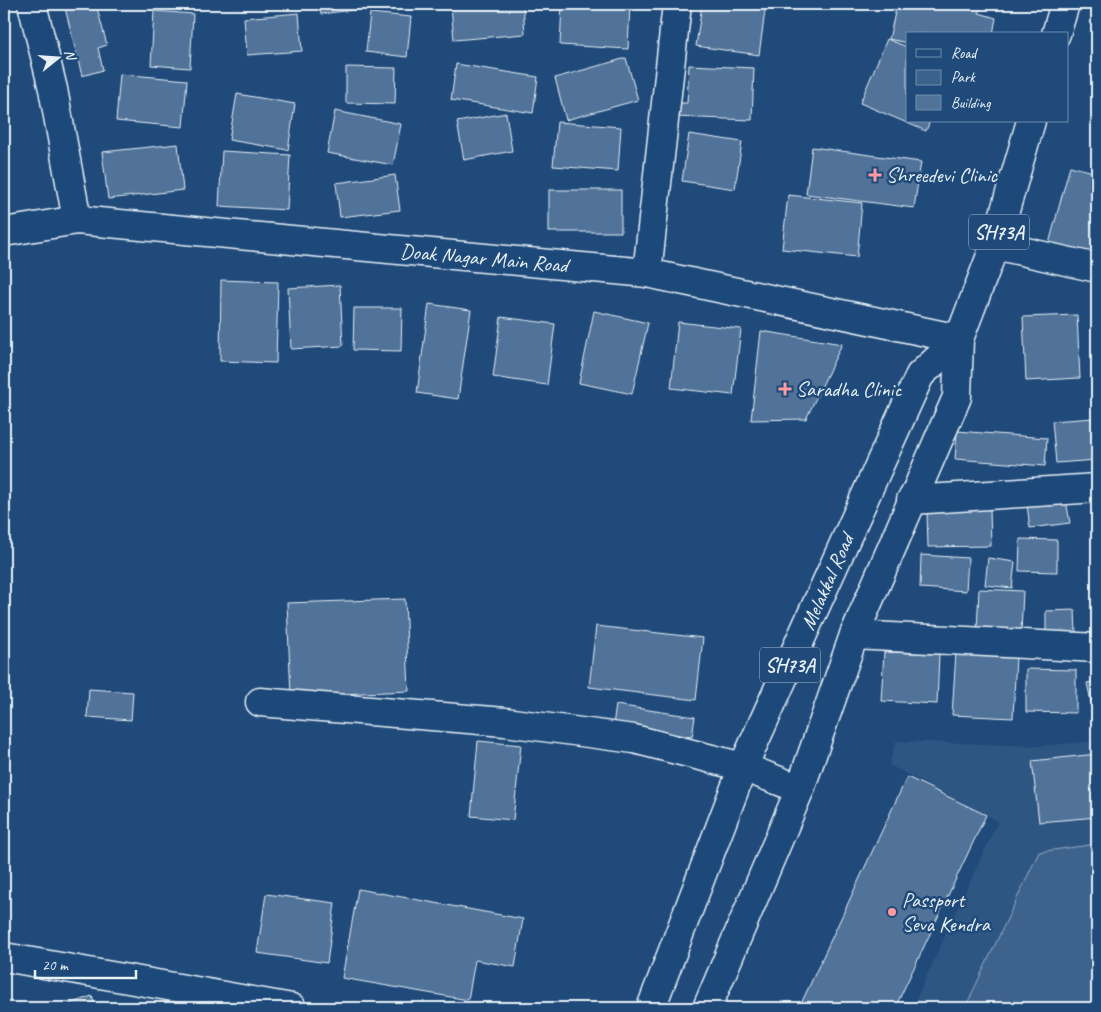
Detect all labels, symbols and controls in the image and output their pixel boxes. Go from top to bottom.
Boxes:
north arrow [32,32,82,82]
legend [906,32,1068,122]
text: Road [951,44,978,63]
text: N [61,48,80,63]
text: Park [951,68,976,87]
text: Building [951,94,991,113]
place label: Shreedevi Clinic [886,162,999,188]
marker: Shreedevi Clinic [868,168,882,182]
road number: SH73A [969,214,1029,250]
street label: Doak Nagar Main Road [399,238,572,279]
place label: Saradha Clinic [796,376,903,402]
marker: Saradha Clinic [778,382,792,396]
street label: Melakkal Road [794,527,861,634]
road number: SH73A [760,648,820,682]
place label: Passport Seva Kendra [902,887,992,937]
marker: Passport Seva Kendra [886,906,898,918]
scale bar [35,947,136,979]
text: 20 m [42,956,69,975]

